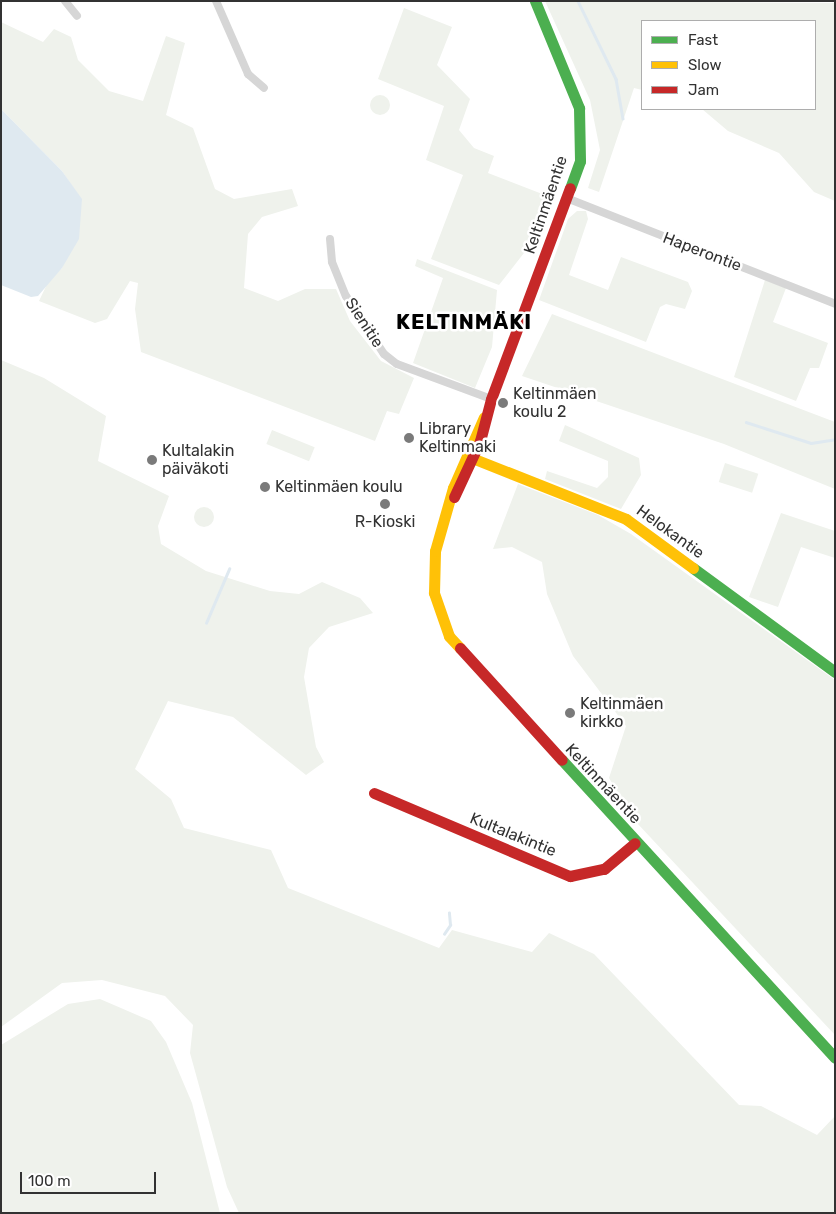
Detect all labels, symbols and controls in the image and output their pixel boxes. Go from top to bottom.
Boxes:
legend [641,20,816,110]
text: Fast [688,31,718,49]
text: Slow [688,56,721,74]
text: Jam [688,81,719,99]
street label: Keltinmäentie [520,153,572,257]
street label: Haperontie [660,228,744,276]
street label: Sienitie [341,295,387,351]
district label: KELTINMÄKI [395,309,533,335]
place label: Keltinmäen koulu 2 [513,384,597,422]
marker: Keltinmäen koulu 2 [497,397,509,409]
place label: Library Keltinmaki [419,419,496,457]
marker: Library Keltinmaki [403,432,415,444]
place label: Kultalakin päiväkoti [162,441,234,479]
marker: Kultalakin päiväkoti [146,454,158,466]
place label: Keltinmäen koulu [275,477,403,497]
marker: Keltinmäen koulu [259,481,271,493]
marker: R-Kioski [379,498,391,510]
street label: Helokantie [632,501,708,563]
place label: R-Kioski [355,512,415,532]
place label: Keltinmäen kirkko [580,694,664,732]
marker: Keltinmäen kirkko [564,707,576,719]
street label: Keltinmäentie [561,740,645,828]
street label: Kultalakintie [467,809,559,861]
scale bar [22,1162,159,1194]
text: 100 m [28,1172,70,1190]

